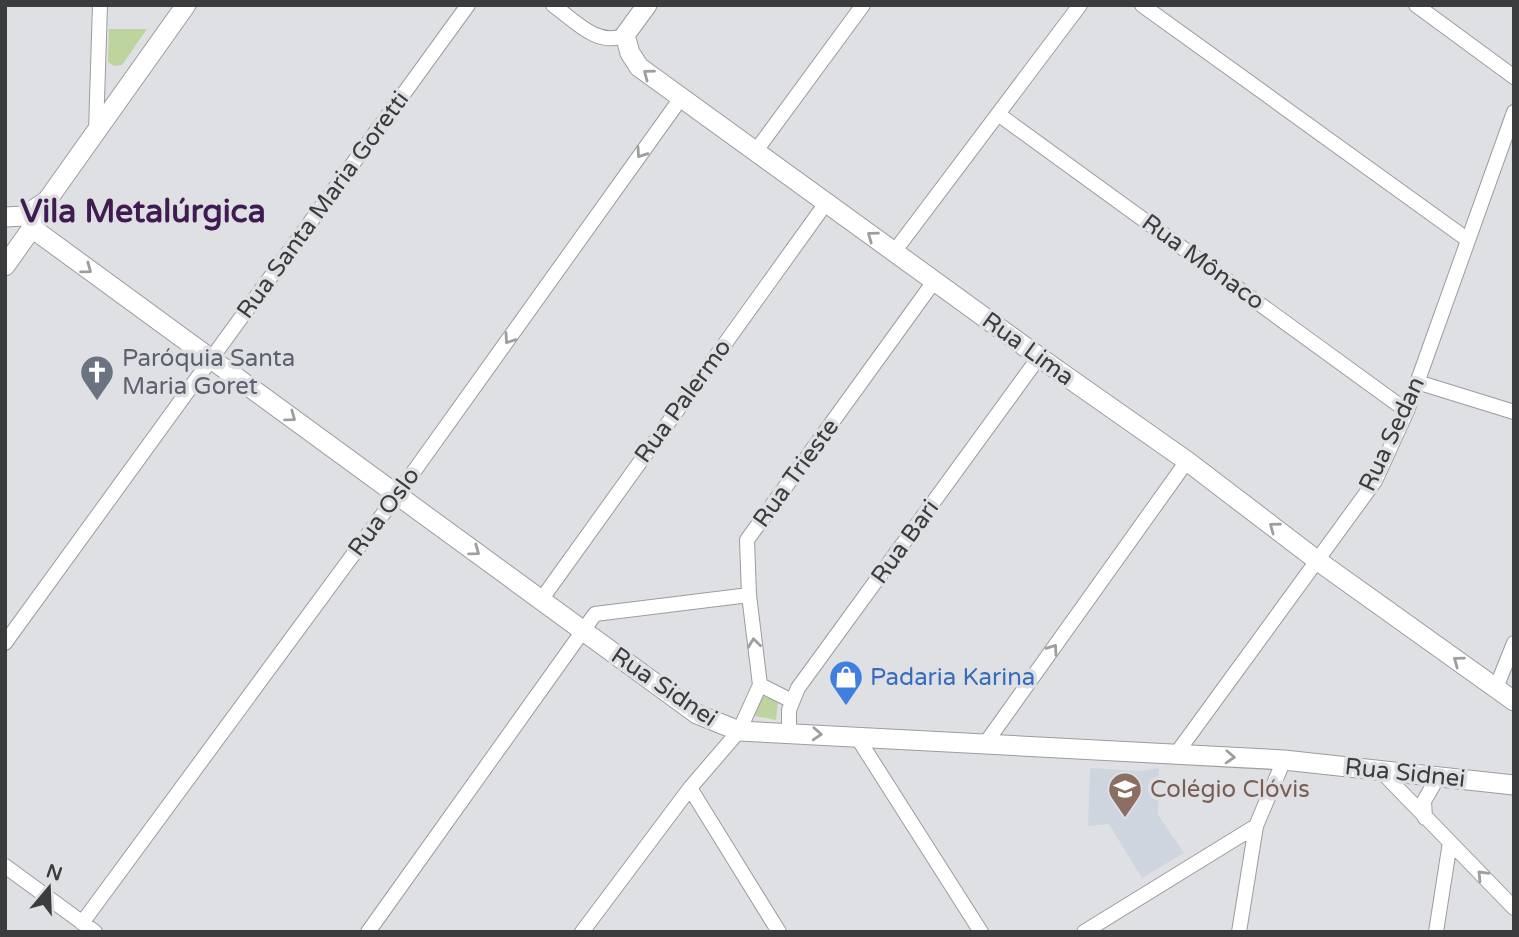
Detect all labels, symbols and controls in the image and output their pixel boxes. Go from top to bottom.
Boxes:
one-way arrow [643,69,656,82]
street label: Rua Santa Maria Goretti [231,86,415,324]
one-way arrow [637,145,649,158]
district label: Vila Metalúrgica [20,193,266,231]
street label: Rua Mônaco [1136,208,1270,316]
one-way arrow [867,232,880,244]
one-way arrow [79,261,92,273]
street label: Rua Lima [976,306,1080,392]
one-way arrow [505,331,517,344]
street label: Rua Palermo [628,333,738,469]
place label: Paróquia Santa Maria Goret [122,344,295,401]
church icon: Paróquia Santa Maria Goret [78,353,116,402]
street label: Rua Sedan [1353,372,1431,496]
one-way arrow [283,409,296,422]
street label: Rua Trieste [747,413,845,533]
street label: Rua Oslo [342,462,426,562]
street label: Rua Bari [865,494,945,590]
one-way arrow [1270,523,1282,535]
one-way arrow [467,543,479,556]
one-way arrow [747,637,762,649]
street label: Rua Sidnei [606,641,722,733]
one-way arrow [1045,644,1058,657]
one-way arrow [1453,657,1466,669]
shop icon: Padaria Karina [827,658,865,707]
place label: Padaria Karina [870,663,1035,692]
one-way arrow [811,727,822,742]
one-way arrow [1225,750,1236,765]
street label: Rua Sidnei [1343,752,1467,794]
school or university icon: Colégio Clóvis [1106,770,1144,819]
place label: Colégio Clóvis [1150,775,1310,804]
north arrow [14,853,84,923]
text: N [43,860,65,886]
one-way arrow [1477,870,1490,883]

